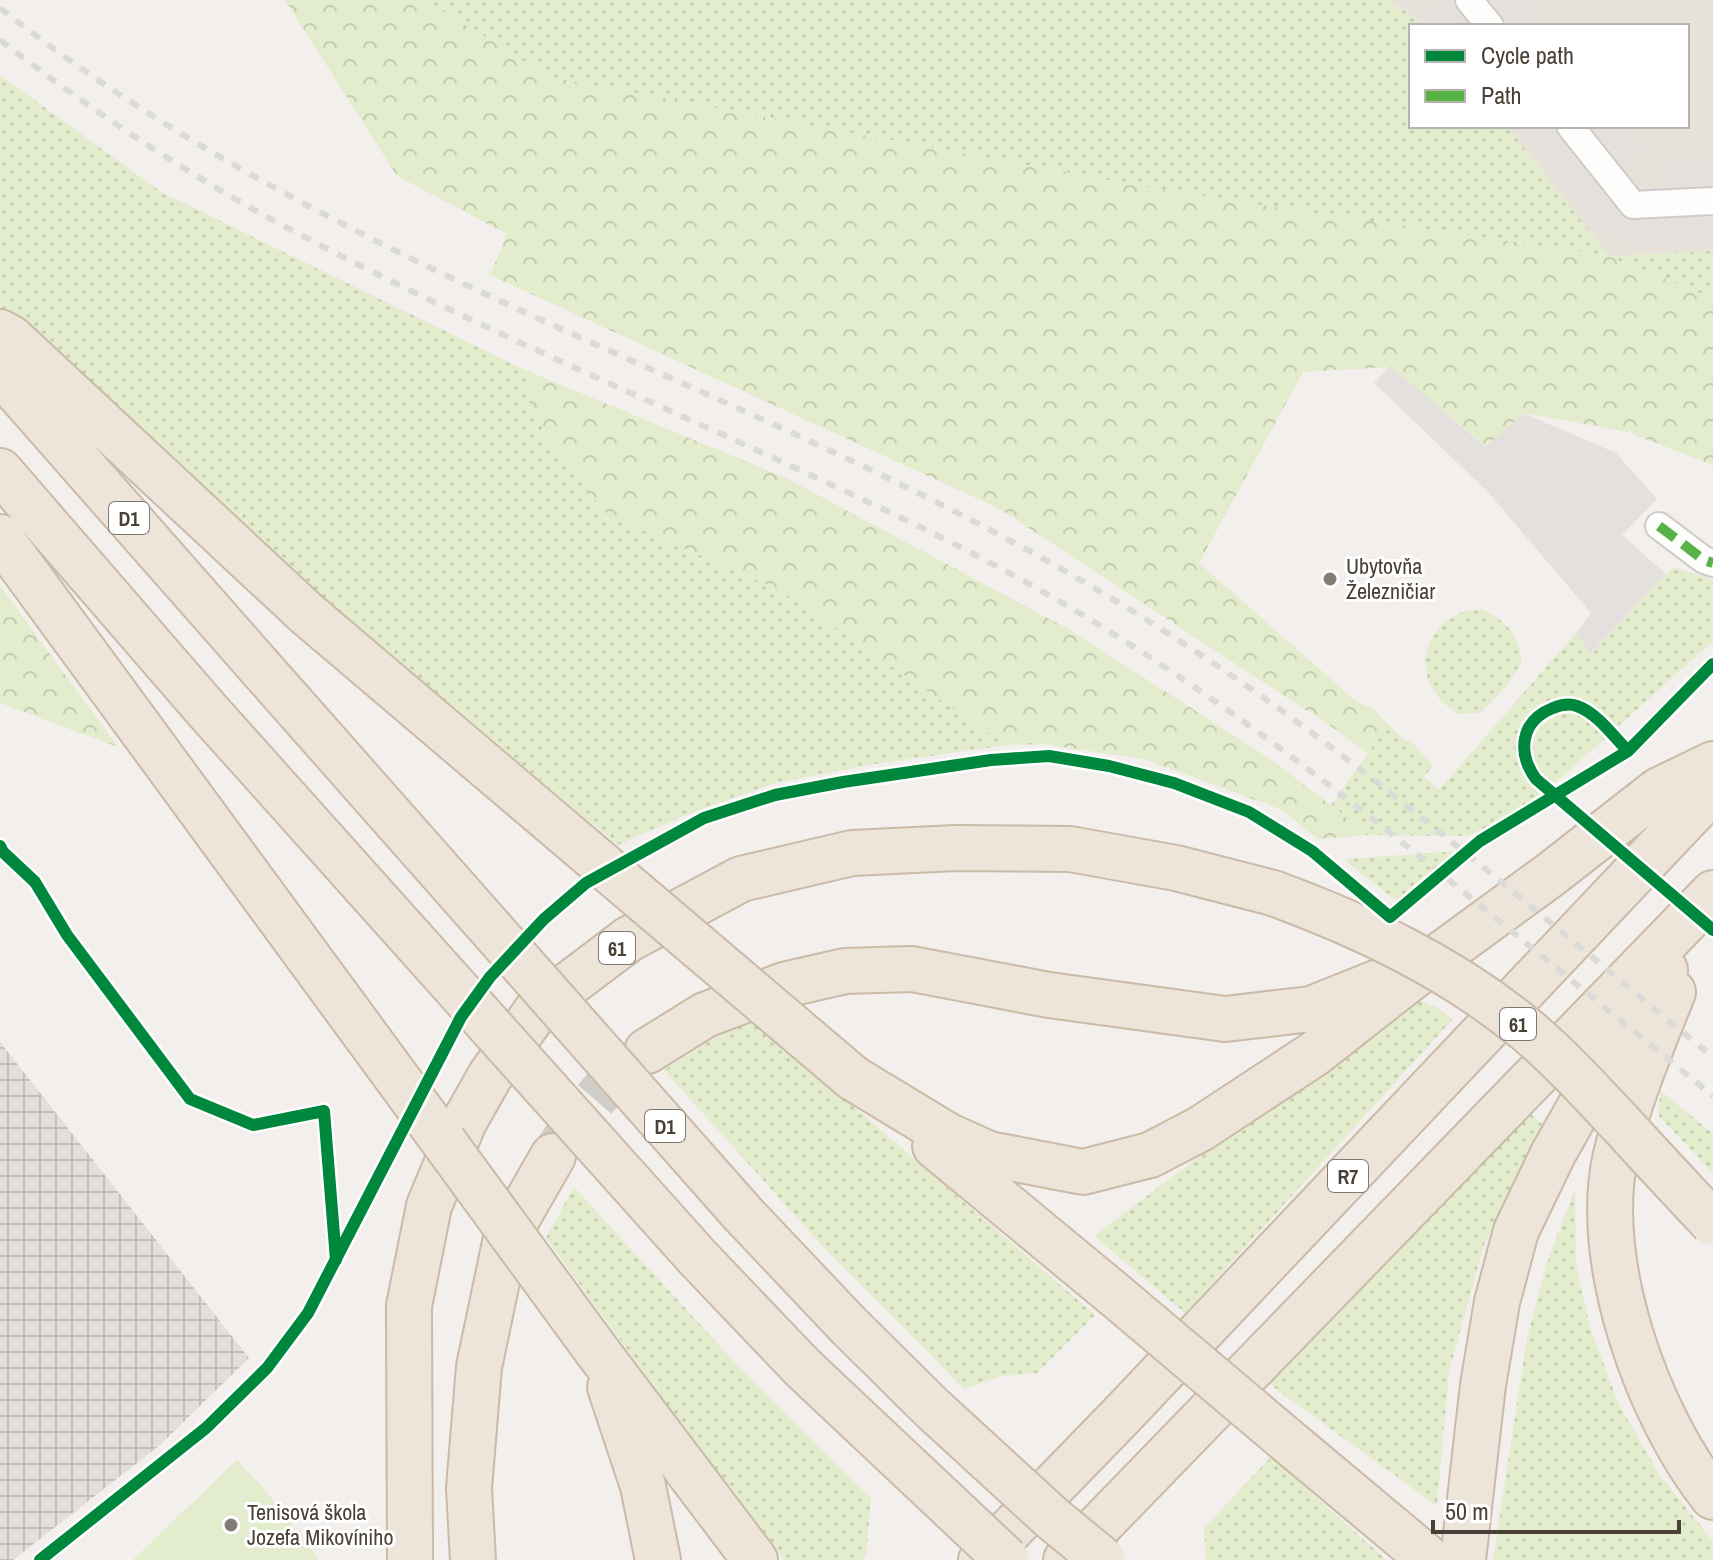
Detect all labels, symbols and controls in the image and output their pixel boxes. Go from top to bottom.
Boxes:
legend [1409,24,1689,128]
text: Cycle path [1481,39,1574,71]
text: Path [1481,79,1522,111]
road number: D1 [109,502,149,534]
place label: Ubytovňa Železničiar [1346,551,1435,606]
marker: Ubytovňa Železničiar [1321,570,1339,588]
road number: 61 [599,932,635,964]
road number: 61 [1500,1008,1536,1040]
road number: D1 [645,1110,685,1142]
road number: R7 [1328,1160,1368,1192]
scale bar [1433,1484,1679,1534]
text: 50 m [1445,1495,1489,1527]
place label: Tenisová škola Jozefa Mikovíniho [247,1497,393,1552]
marker: Tenisová škola Jozefa Mikovíniho [222,1516,240,1534]

